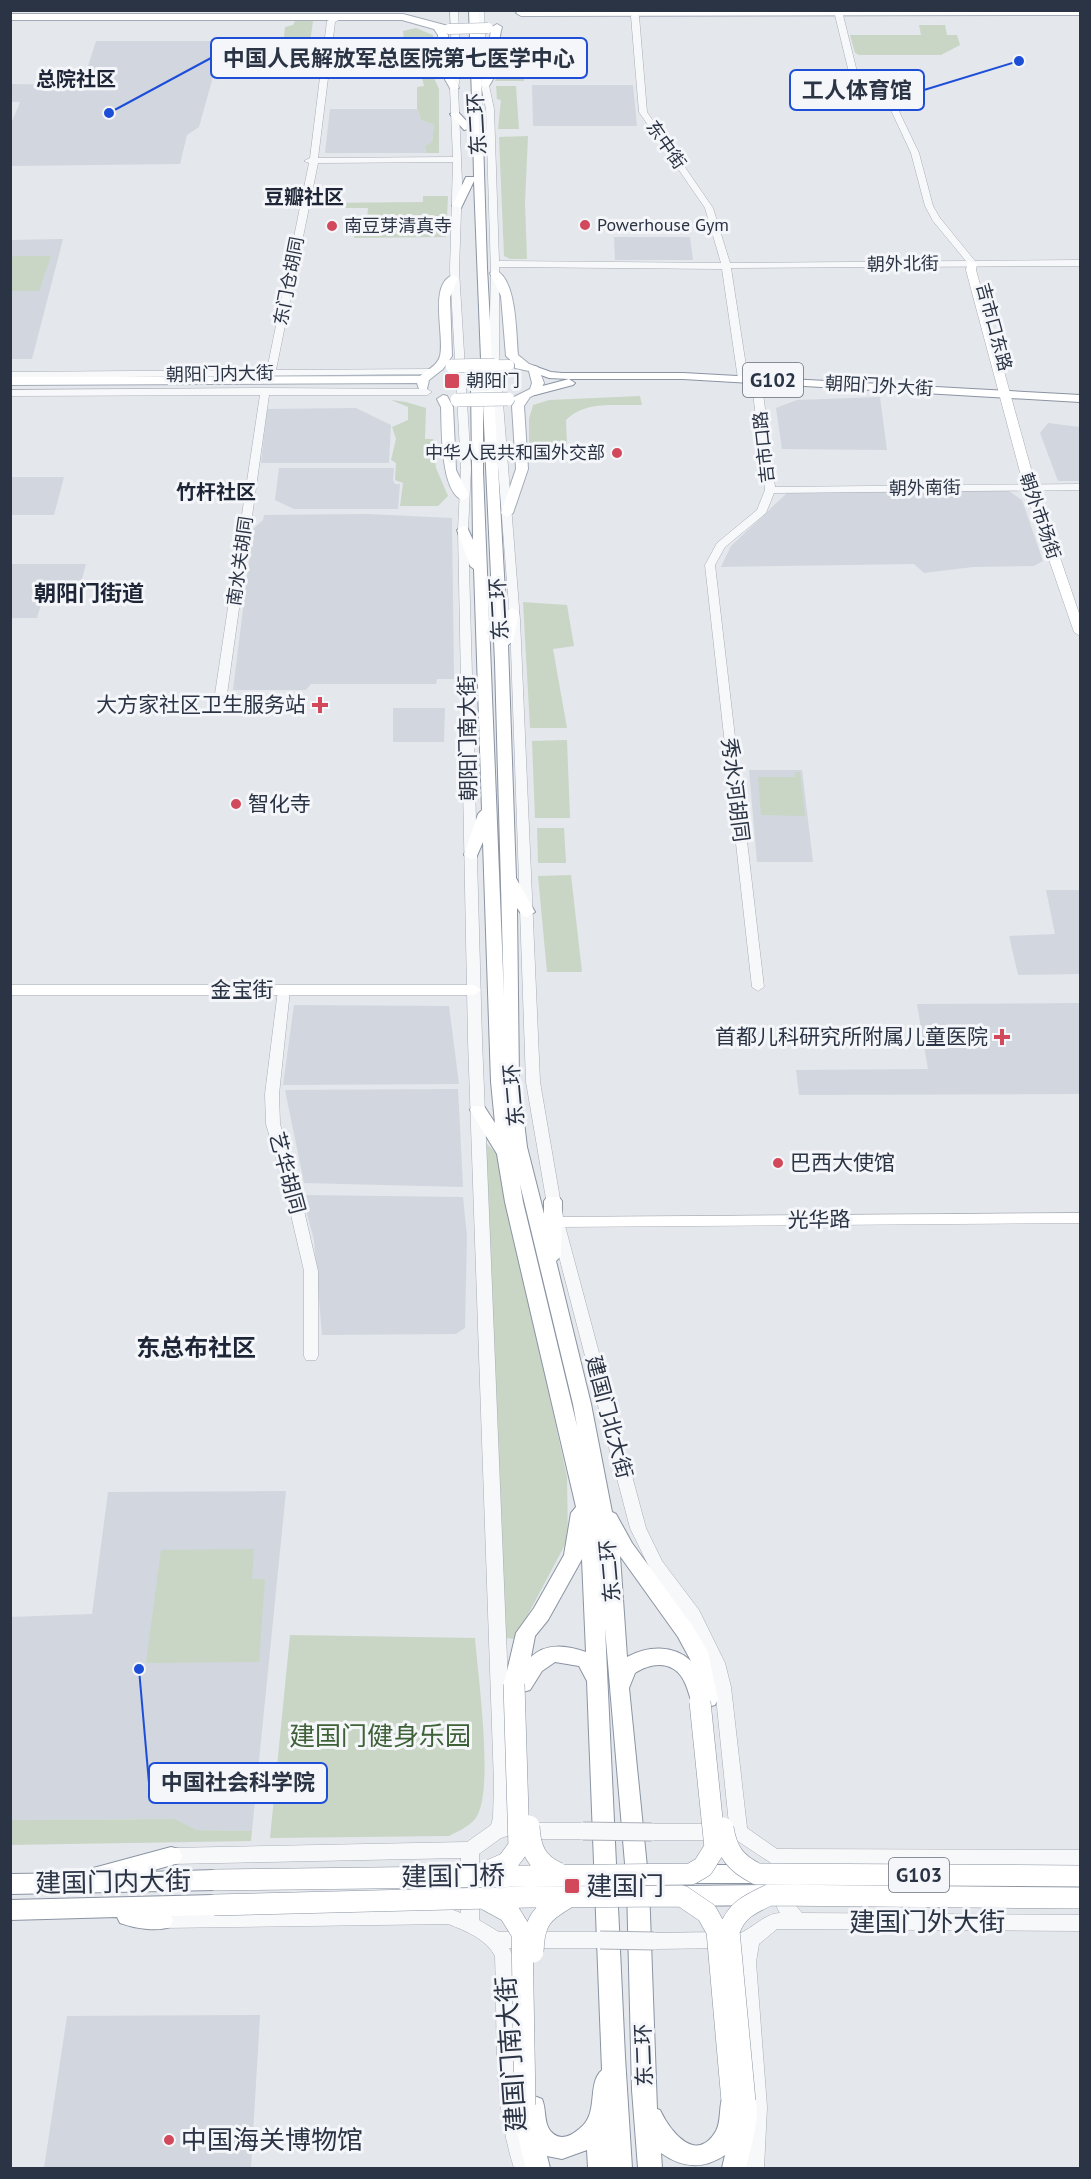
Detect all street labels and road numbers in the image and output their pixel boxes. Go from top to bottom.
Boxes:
street label: 东二环 [461,92,492,156]
street label: 东中街 [642,116,691,173]
street label: 东门仓胡同 [269,235,308,327]
street label: 朝外北街 [867,251,939,276]
street label: 吉市口东路 [972,280,1017,373]
street label: 朝阳门内大街 [166,361,274,386]
road number: G102 [743,363,803,397]
street label: 朝阳门外大街 [824,371,934,400]
street label: 吉市口路 [748,410,779,484]
street label: 朝外市场街 [1015,470,1066,562]
street label: 朝外南街 [889,475,961,500]
street label: 南水关胡同 [222,515,257,607]
street label: 东二环 [483,577,514,641]
street label: 朝阳门南大街 [453,675,482,801]
street label: 秀水河胡同 [716,736,755,844]
street label: 金宝街 [211,976,274,1003]
street label: 东二环 [497,1062,530,1128]
street label: 艺华胡同 [264,1129,311,1217]
street label: 光华路 [787,1205,851,1234]
street label: 建国门北大街 [580,1353,639,1481]
street label: 东二环 [593,1538,626,1604]
street label: 建国门桥 [401,1858,505,1893]
road number: G103 [889,1858,949,1892]
street label: 建国门内大街 [35,1864,191,1899]
street label: 建国门外大街 [849,1905,1005,1938]
street label: 建国门南大街 [489,1975,532,2133]
street label: 东二环 [629,2023,658,2087]

